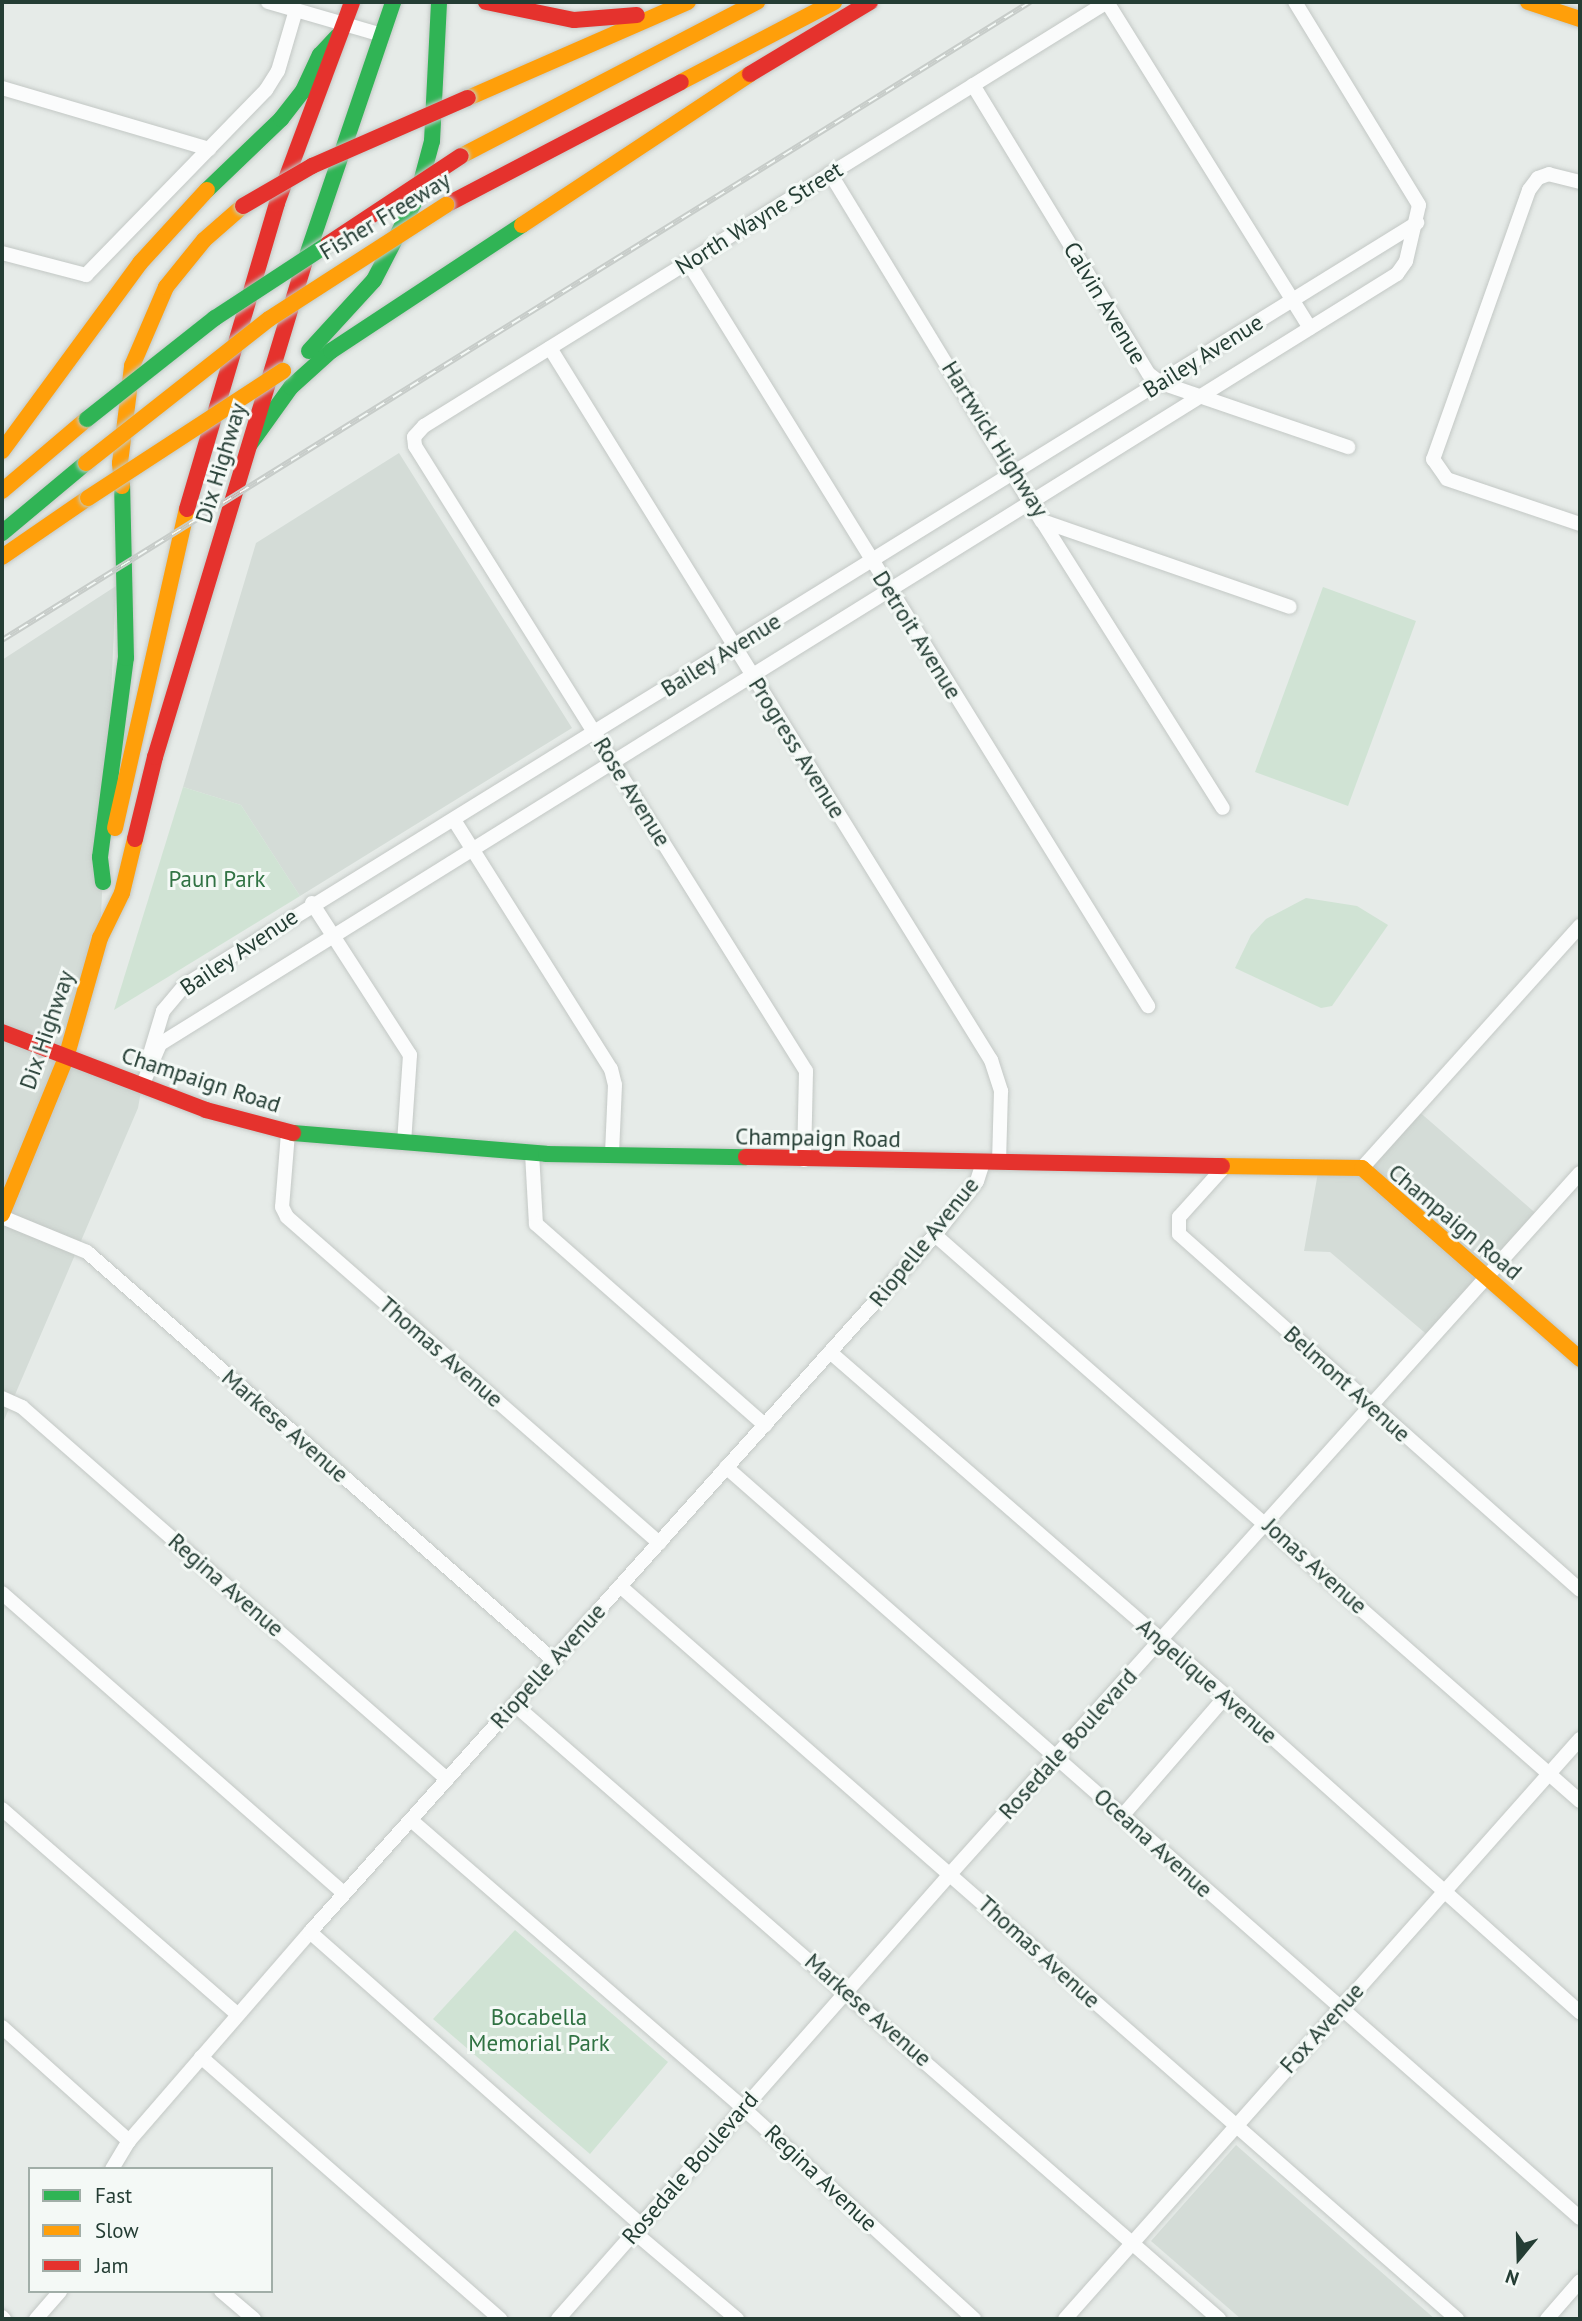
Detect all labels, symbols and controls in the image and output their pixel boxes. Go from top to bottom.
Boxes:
street label: North Wayne Street [670,155,848,281]
street label: Fisher Freeway [315,166,455,266]
street label: Calvin Avenue [1057,236,1153,370]
street label: Bailey Avenue [1137,308,1269,404]
street label: Hartwick Highway [936,356,1054,522]
street label: Dix Highway [190,399,252,527]
street label: Detroit Avenue [866,566,968,704]
street label: Bailey Avenue [655,607,787,703]
street label: Progress Avenue [743,672,851,824]
street label: Rose Avenue [587,732,677,852]
park label: Paun Park [169,865,265,893]
street label: Bailey Avenue [174,902,304,1002]
street label: Dix Highway [14,967,80,1093]
street label: Champaign Road [118,1041,284,1119]
street label: Champaign Road [735,1123,901,1153]
street label: Champaign Road [1383,1158,1527,1286]
street label: Riopelle Avenue [863,1171,985,1313]
street label: Thomas Avenue [373,1291,509,1413]
street label: Belmont Avenue [1278,1320,1416,1448]
street label: Markese Avenue [216,1363,354,1489]
street label: Jonas Avenue [1257,1512,1373,1620]
street label: Regina Avenue [162,1527,290,1643]
street label: Riopelle Avenue [484,1598,612,1734]
street label: Angelique Avenue [1131,1612,1283,1750]
street label: Rosedale Boulevard [993,1663,1143,1825]
street label: Oceana Avenue [1088,1782,1218,1904]
street label: Thomas Avenue [972,1890,1106,2014]
street label: Markese Avenue [799,1947,937,2073]
street label: Fox Avenue [1274,1977,1370,2079]
park label: Bocabella Memorial Park [468,2003,610,2057]
street label: Rosedale Boulevard [616,2086,764,2250]
street label: Regina Avenue [759,2119,883,2237]
legend [28,2167,273,2293]
text: Fast [95,2182,132,2209]
text: Slow [95,2217,139,2244]
north arrow [1484,2223,1554,2293]
text: Jam [95,2252,129,2279]
text: N [1502,2264,1522,2291]

